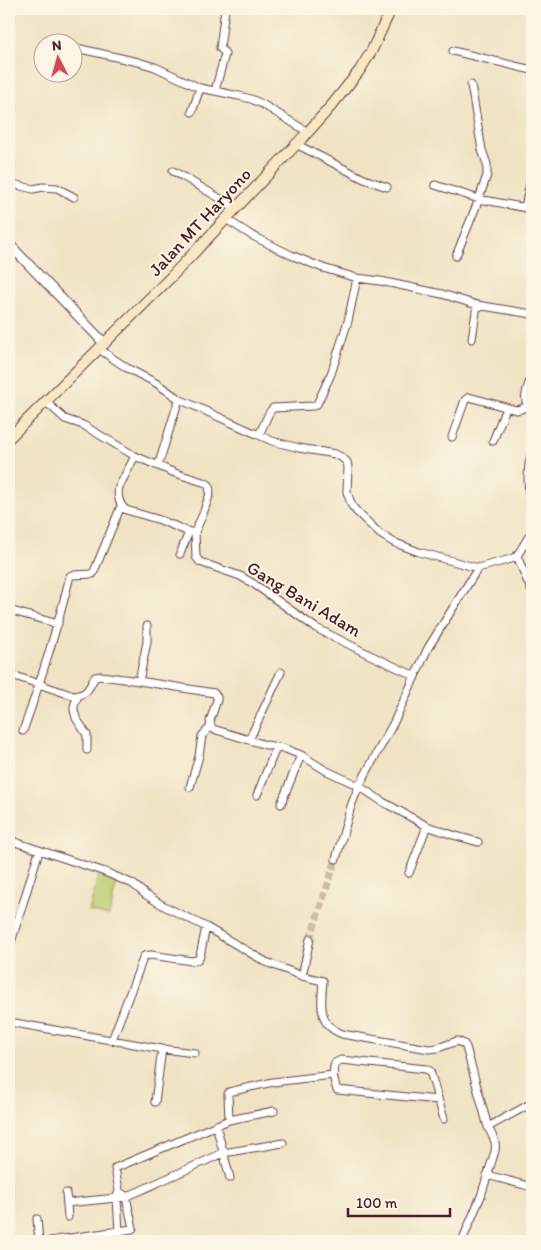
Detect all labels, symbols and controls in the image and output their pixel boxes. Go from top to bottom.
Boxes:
north arrow [32,32,82,82]
text: N [51,37,62,55]
street label: Jalan MT Haryono [144,163,256,281]
street label: Gang Bani Adam [243,556,366,642]
scale bar [348,1185,451,1217]
text: 100 m [356,1194,398,1212]

